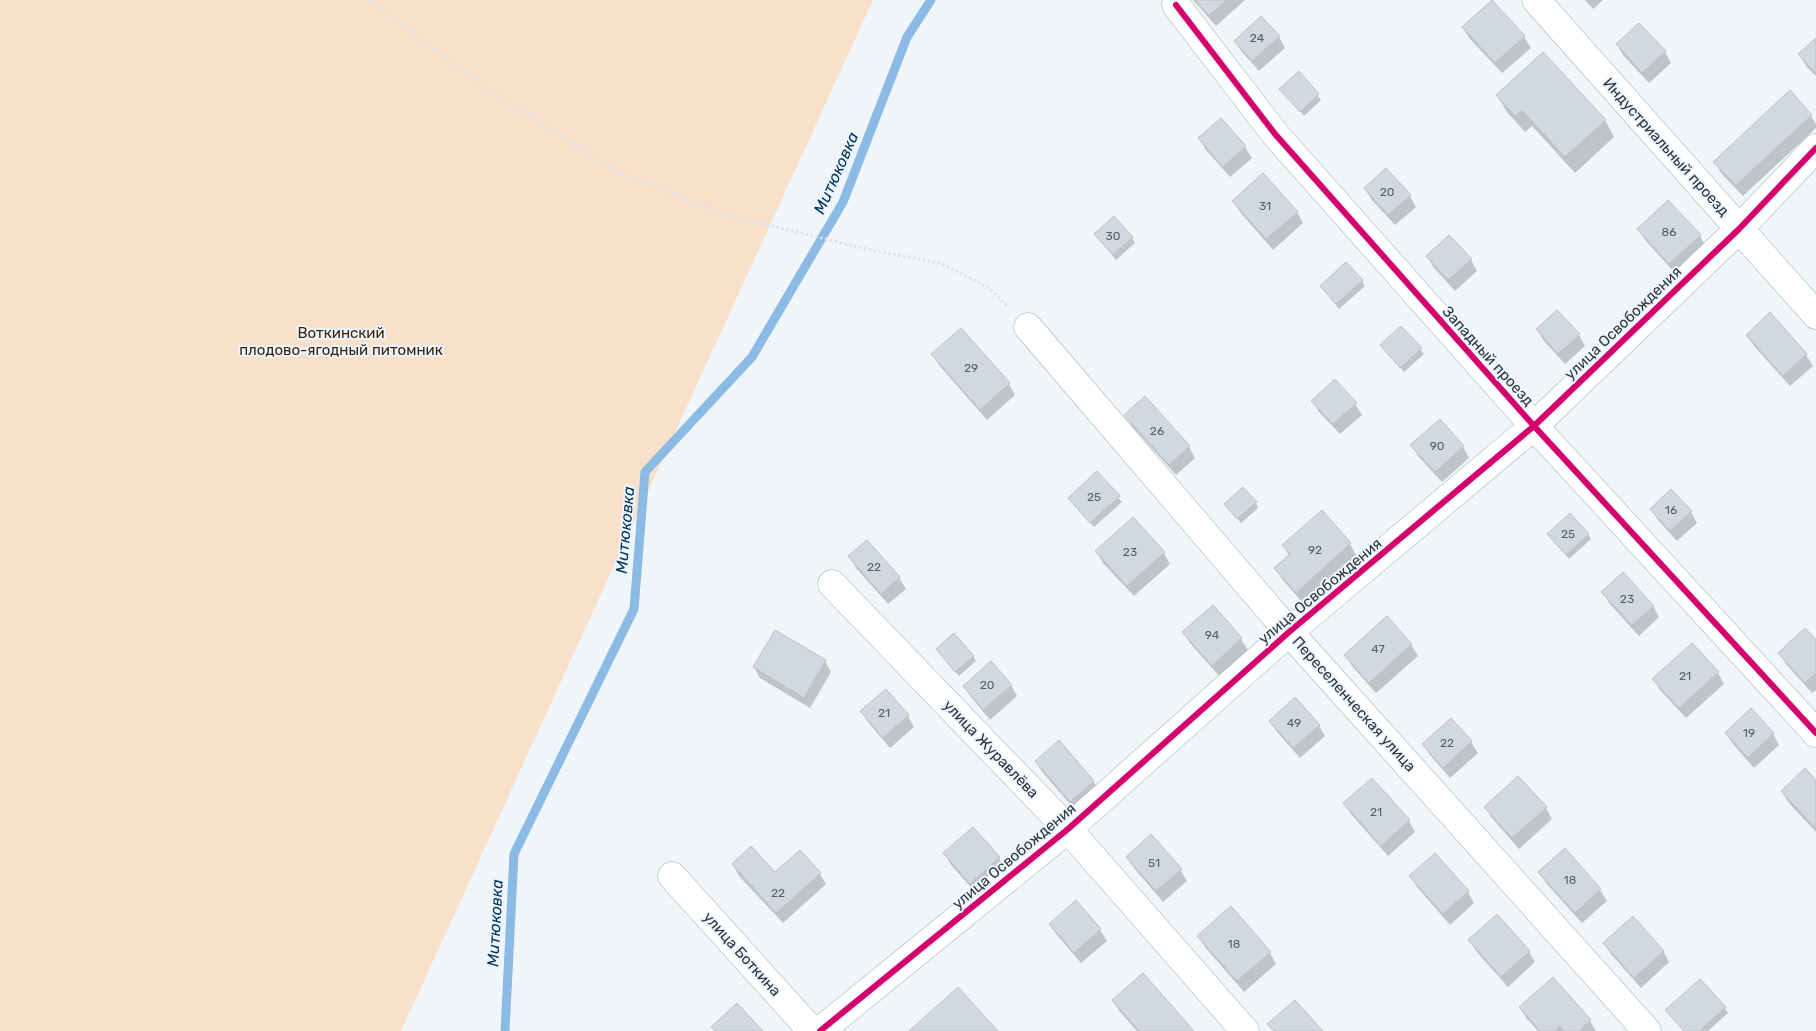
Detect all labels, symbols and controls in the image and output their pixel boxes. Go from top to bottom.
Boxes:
house number: 24 [1250,31,1265,45]
street label: Индустриальный проезд [1599,74,1733,220]
water label: Митюковка [810,129,862,217]
house number: 20 [1380,185,1394,199]
house number: 31 [1259,199,1271,213]
house number: 86 [1662,225,1676,239]
house number: 30 [1106,229,1120,243]
street label: улица Освобождения [1561,263,1685,383]
street label: Западный проезд [1439,302,1537,410]
park label: Воткинский плодово-ягодный питомник [239,324,443,359]
house number: 29 [964,361,978,375]
house number: 26 [1150,424,1164,438]
house number: 90 [1430,439,1444,453]
water label: Митюковка [612,486,638,574]
house number: 25 [1087,490,1101,504]
house number: 16 [1665,503,1677,517]
house number: 25 [1561,527,1575,541]
street label: улица Освобождения [1255,534,1385,648]
house number: 92 [1308,543,1322,557]
house number: 23 [1123,545,1137,559]
house number: 22 [867,560,881,574]
house number: 23 [1620,592,1634,606]
house number: 94 [1205,628,1220,642]
street label: Переселенческая улица [1289,633,1419,775]
house number: 47 [1371,642,1385,656]
house number: 21 [1679,669,1691,683]
house number: 20 [980,678,994,692]
street label: улица Журавлёва [940,696,1042,802]
house number: 21 [878,706,890,720]
house number: 49 [1287,716,1301,730]
house number: 19 [1743,726,1755,740]
house number: 22 [1440,736,1454,750]
street label: улица Освобождения [949,799,1079,913]
house number: 21 [1370,805,1382,819]
house number: 51 [1148,856,1160,870]
house number: 18 [1564,873,1576,887]
water label: Митюковка [483,879,507,967]
house number: 22 [771,886,785,900]
street label: улица Боткина [699,908,785,1000]
house number: 18 [1228,937,1240,951]

